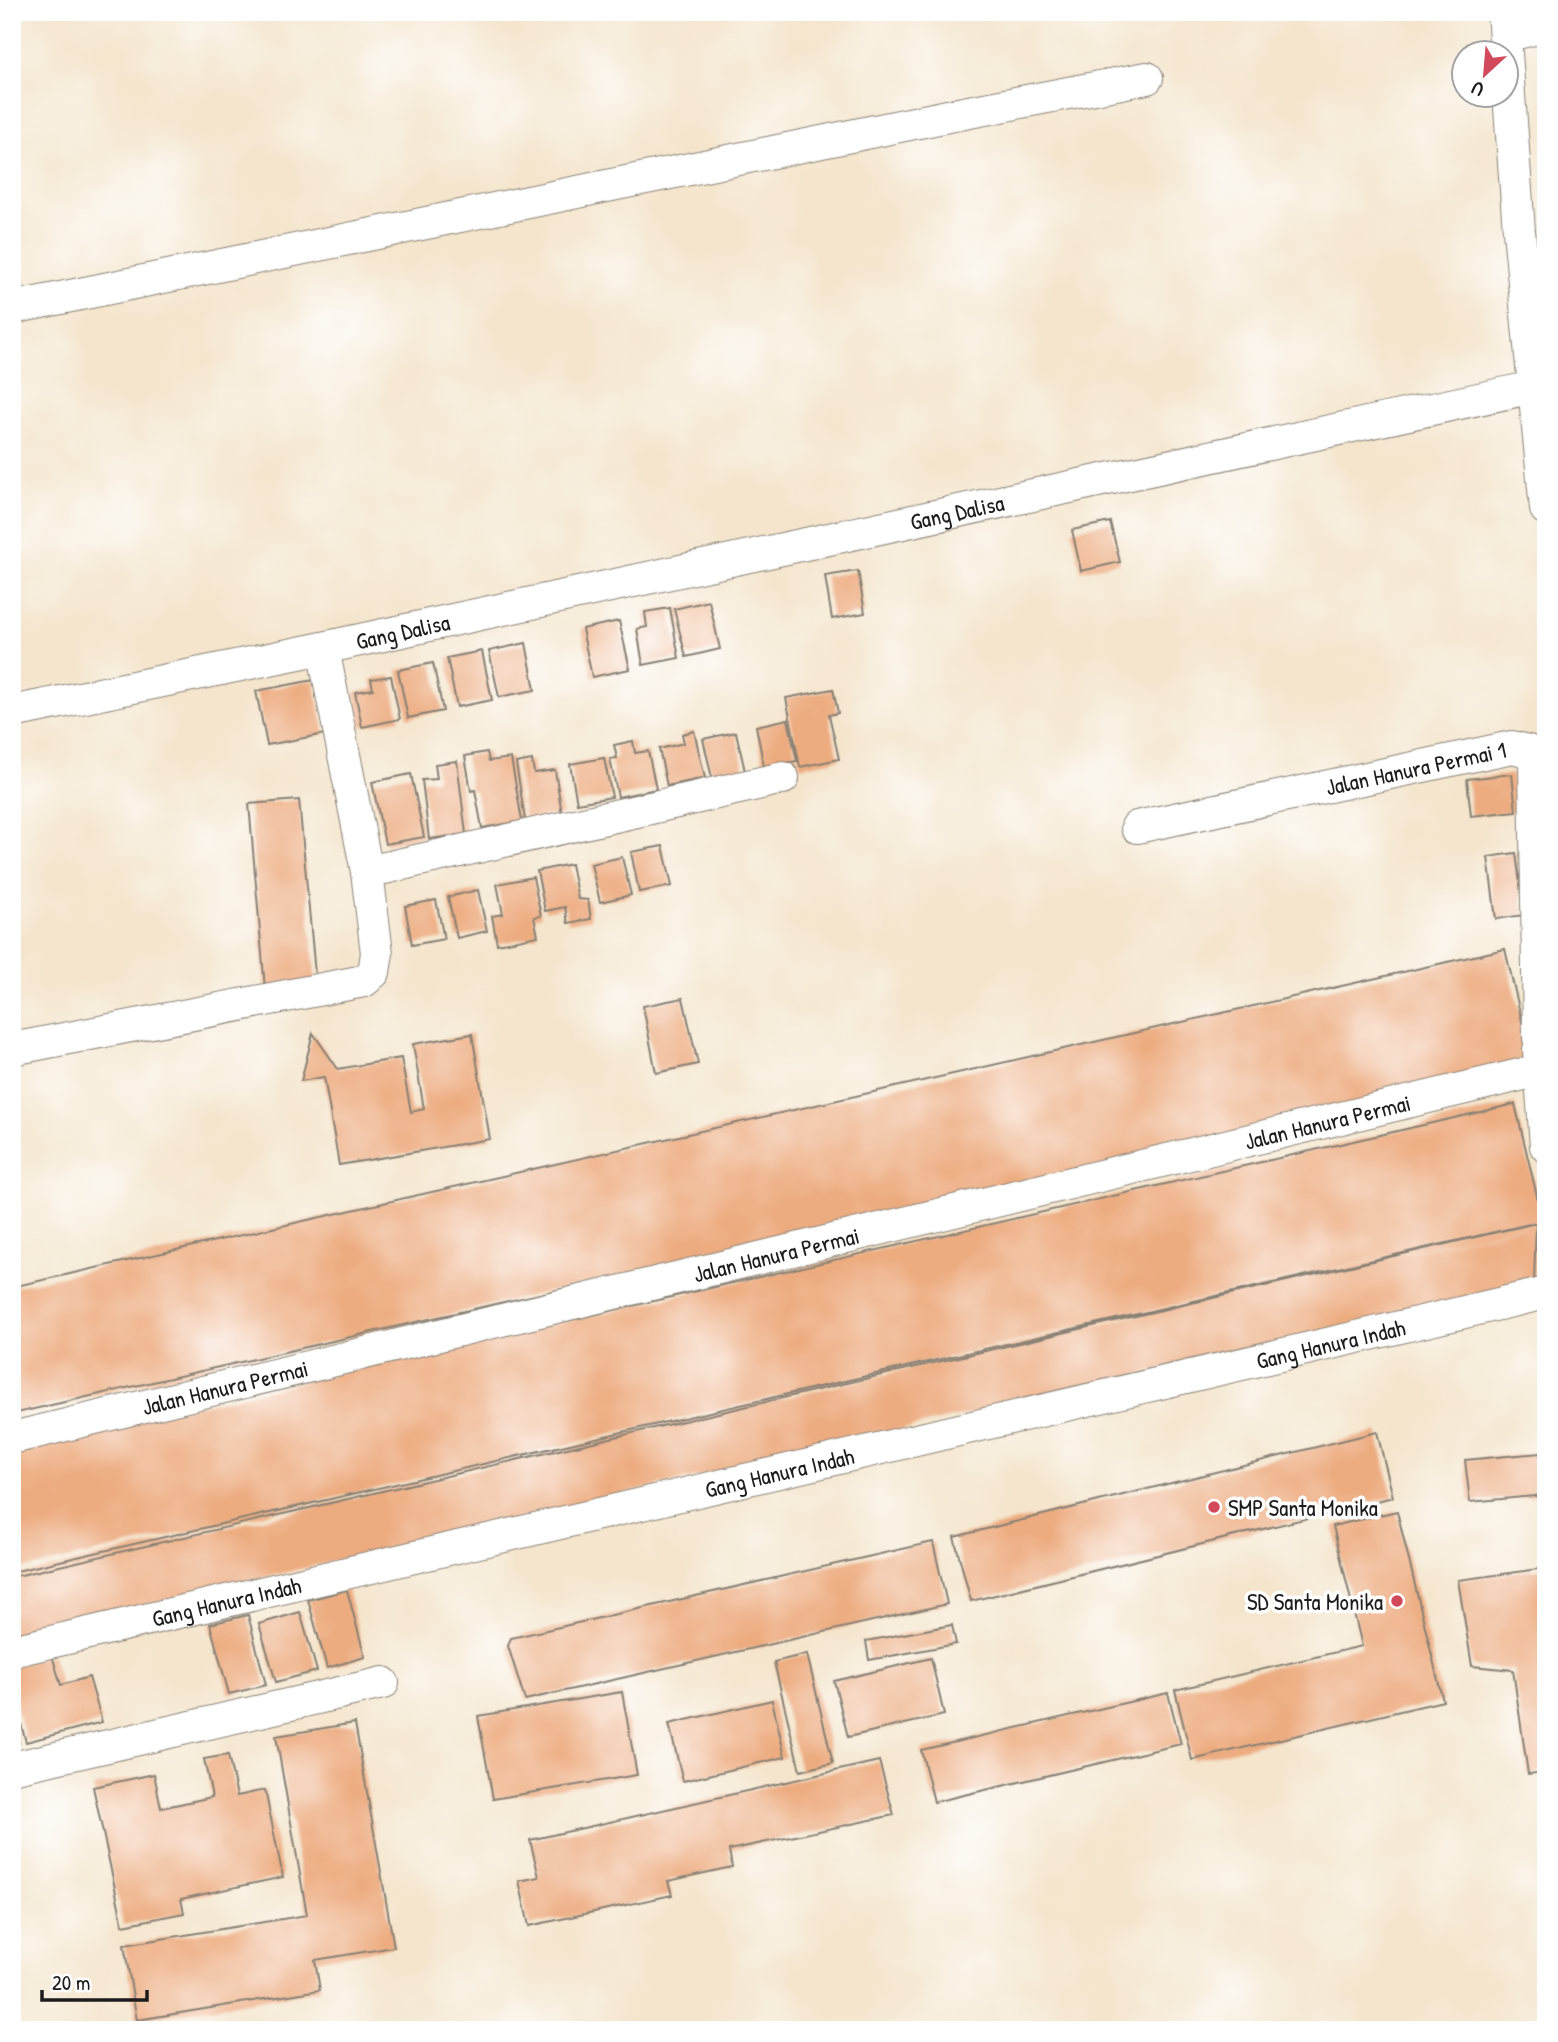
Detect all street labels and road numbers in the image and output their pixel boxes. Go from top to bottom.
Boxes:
street label: Gang Dalisa [907,486,1007,537]
street label: Gang Dalisa [353,606,452,656]
street label: Jalan Hanura Permai 1 [1323,733,1509,802]
street label: Jalan Hanura Permai [1241,1086,1414,1156]
street label: Jalan Hanura Permai [690,1219,862,1289]
street label: Gang Hanura Indah [1253,1311,1408,1376]
street label: Jalan Hanura Permai [139,1352,311,1422]
street label: Gang Hanura Indah [702,1439,857,1504]
street label: Gang Hanura Indah [149,1569,304,1633]

